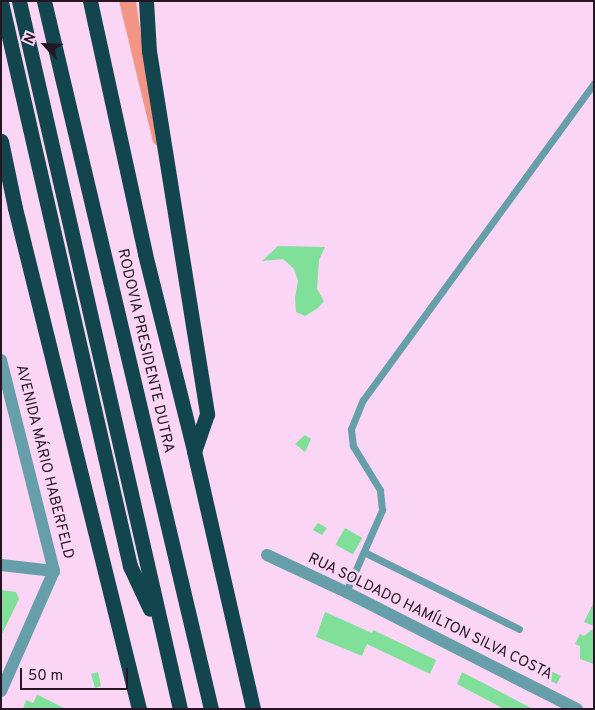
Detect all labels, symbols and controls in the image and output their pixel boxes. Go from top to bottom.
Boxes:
north arrow [20,20,70,70]
text: N [21,31,41,47]
street label: RODOVIA PRESIDENTE DUTRA [113,247,177,455]
street label: AVENIDA MÁRIO HABERFELD [11,363,77,561]
street label: RUA SOLDADO HAMÍLTON SILVA COSTA [304,550,556,684]
scale bar [22,658,130,690]
text: 50 m [28,667,63,686]

